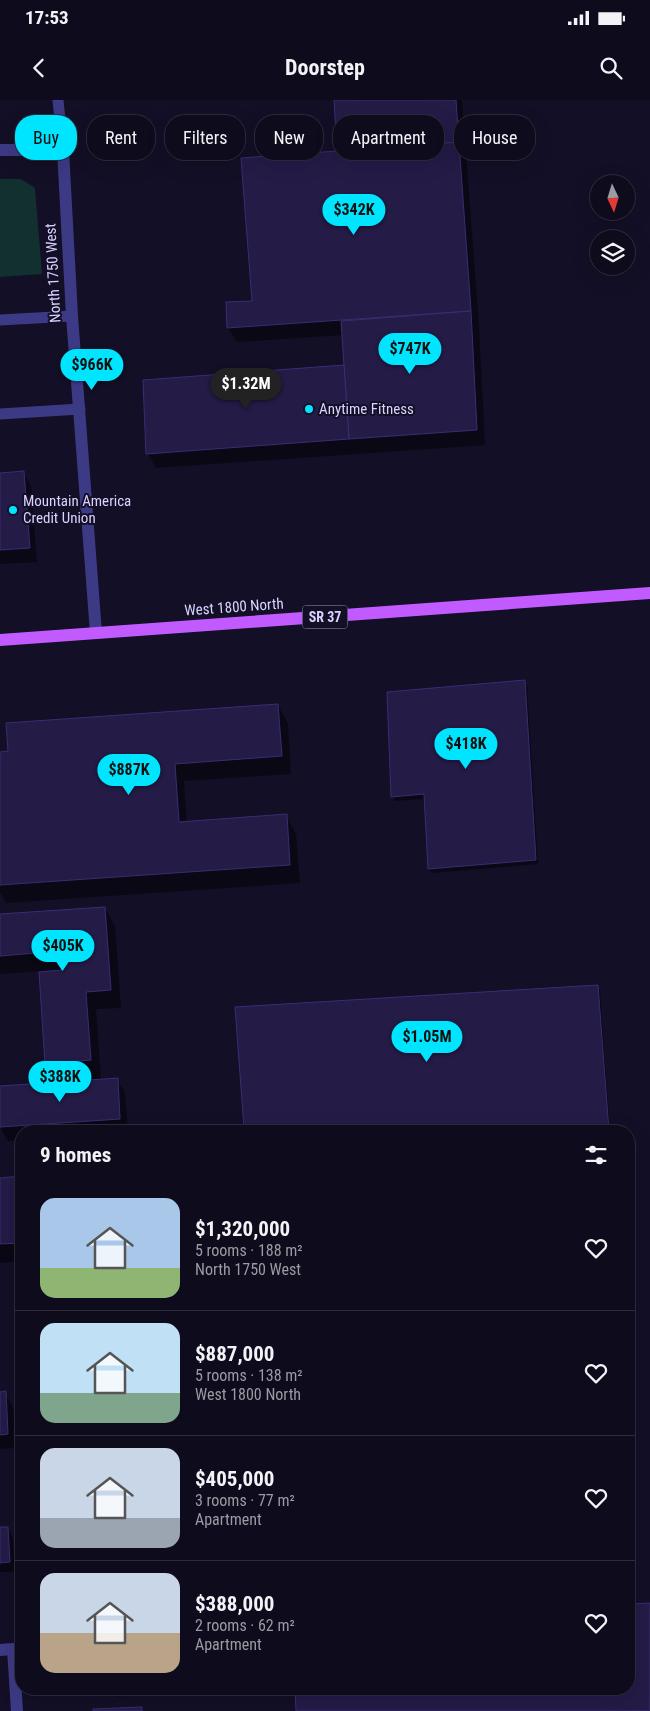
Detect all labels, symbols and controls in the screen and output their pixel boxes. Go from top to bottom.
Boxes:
text: 17:53 [25,6,69,29]
icon: back [25,54,53,82]
icon: search [597,54,625,82]
text: Doorstep [285,55,365,80]
chip: Buy [15,115,77,160]
chip: Rent [87,115,155,160]
chip: Filters [165,115,245,160]
chip: New [255,115,323,160]
chip: Apartment [333,115,444,160]
chip: House [454,115,535,160]
north arrow [590,175,635,220]
map controls [590,175,635,275]
pin: $342K [319,194,389,236]
text: $342K [333,200,375,219]
street label: North 1750 West [41,223,65,323]
button: layers [590,230,635,275]
pin: $747K [375,332,445,375]
text: $747K [389,339,431,358]
pin: $966K [57,348,127,391]
text: $966K [71,355,113,374]
pin: $1.32M [205,368,287,410]
text: $1.32M [221,374,271,393]
place label: Anytime Fitness [319,400,414,418]
marker: Anytime Fitness [303,403,315,415]
place label: Mountain America Credit Union [23,492,131,527]
marker: Mountain America Credit Union [7,504,19,516]
street label: West 1800 North [184,595,284,619]
road number: SR 37 [302,606,348,628]
pin: $418K [431,728,501,770]
text: $418K [445,734,487,753]
pin: $887K [94,754,164,796]
text: $887K [108,760,150,779]
pin: $405K [28,930,98,972]
text: $405K [42,936,84,955]
pin: $1.05M [386,1020,468,1063]
text: $1.05M [402,1027,452,1046]
pin: $388K [25,1060,95,1103]
text: $388K [39,1067,81,1086]
icon: filters [582,1141,610,1169]
text: 9 homes [40,1143,111,1167]
text: $1,320,000 [195,1217,290,1241]
icon: home [80,1218,140,1278]
icon: heart [582,1234,610,1262]
text: 5 rooms · 188 m² [195,1241,303,1260]
text: North 1750 West [195,1260,301,1279]
text: $887,000 [195,1342,274,1366]
icon: home [80,1343,140,1403]
icon: heart [582,1359,610,1387]
text: 5 rooms · 138 m² [195,1366,303,1385]
text: West 1800 North [195,1385,301,1404]
text: $405,000 [195,1467,274,1491]
icon: home [80,1468,140,1528]
icon: heart [582,1484,610,1512]
text: 3 rooms · 77 m² [195,1491,295,1510]
text: Apartment [195,1510,262,1529]
text: $388,000 [195,1592,274,1616]
icon: home [80,1593,140,1653]
icon: heart [582,1609,610,1637]
text: 2 rooms · 62 m² [195,1616,295,1635]
text: Apartment [195,1635,262,1654]

